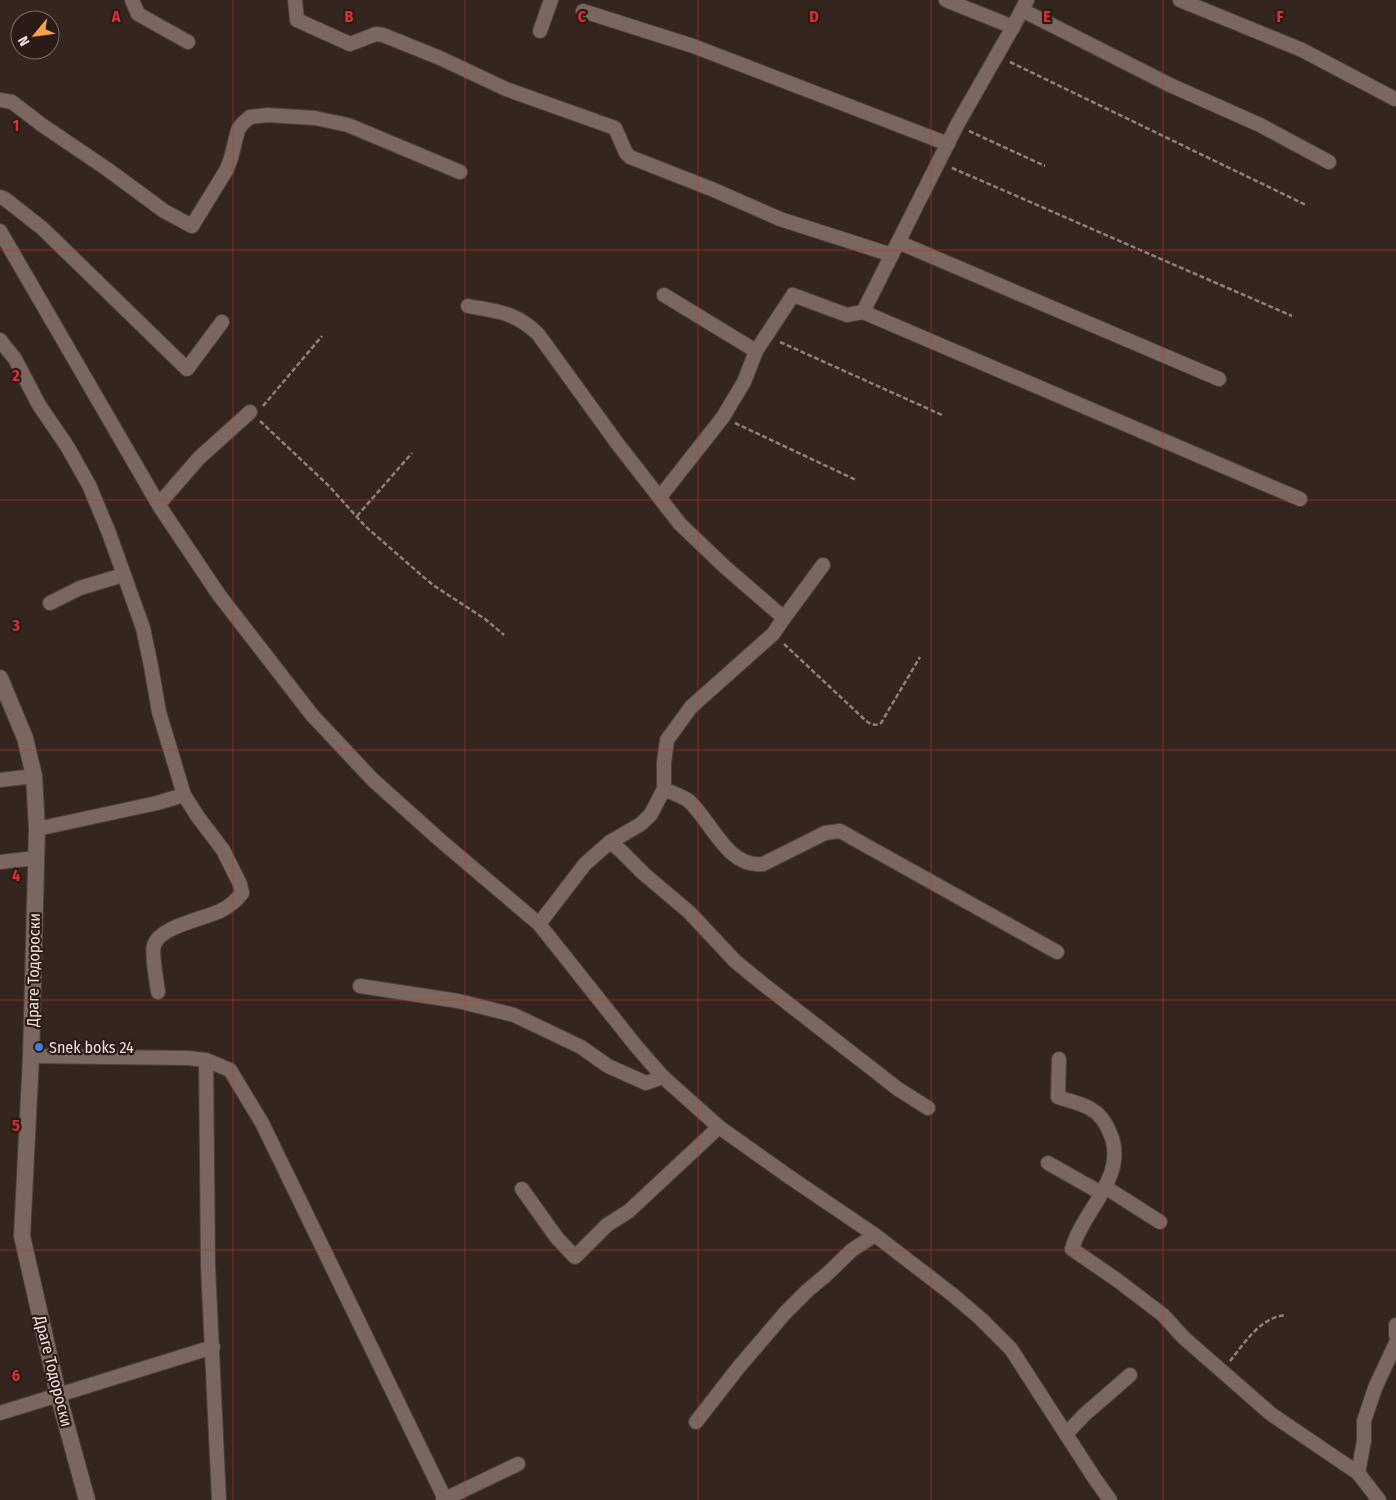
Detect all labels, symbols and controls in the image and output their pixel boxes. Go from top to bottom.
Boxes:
text: A [111,7,121,26]
text: B [345,7,354,26]
text: C [578,7,587,26]
text: D [809,7,819,26]
text: E [1043,7,1051,26]
text: F [1276,7,1284,26]
north arrow [10,10,60,60]
text: N [15,33,34,49]
text: 1 [13,116,19,135]
text: 2 [11,366,20,385]
text: 3 [11,616,20,635]
text: 4 [12,866,20,885]
street label: Драге Тодороски [23,913,44,1028]
place label: Snek boks 24 [49,1038,134,1057]
marker: Snek boks 24 [33,1041,45,1053]
text: 5 [12,1116,20,1135]
street label: Драге Тодороски [30,1313,76,1429]
text: 6 [12,1366,20,1385]

